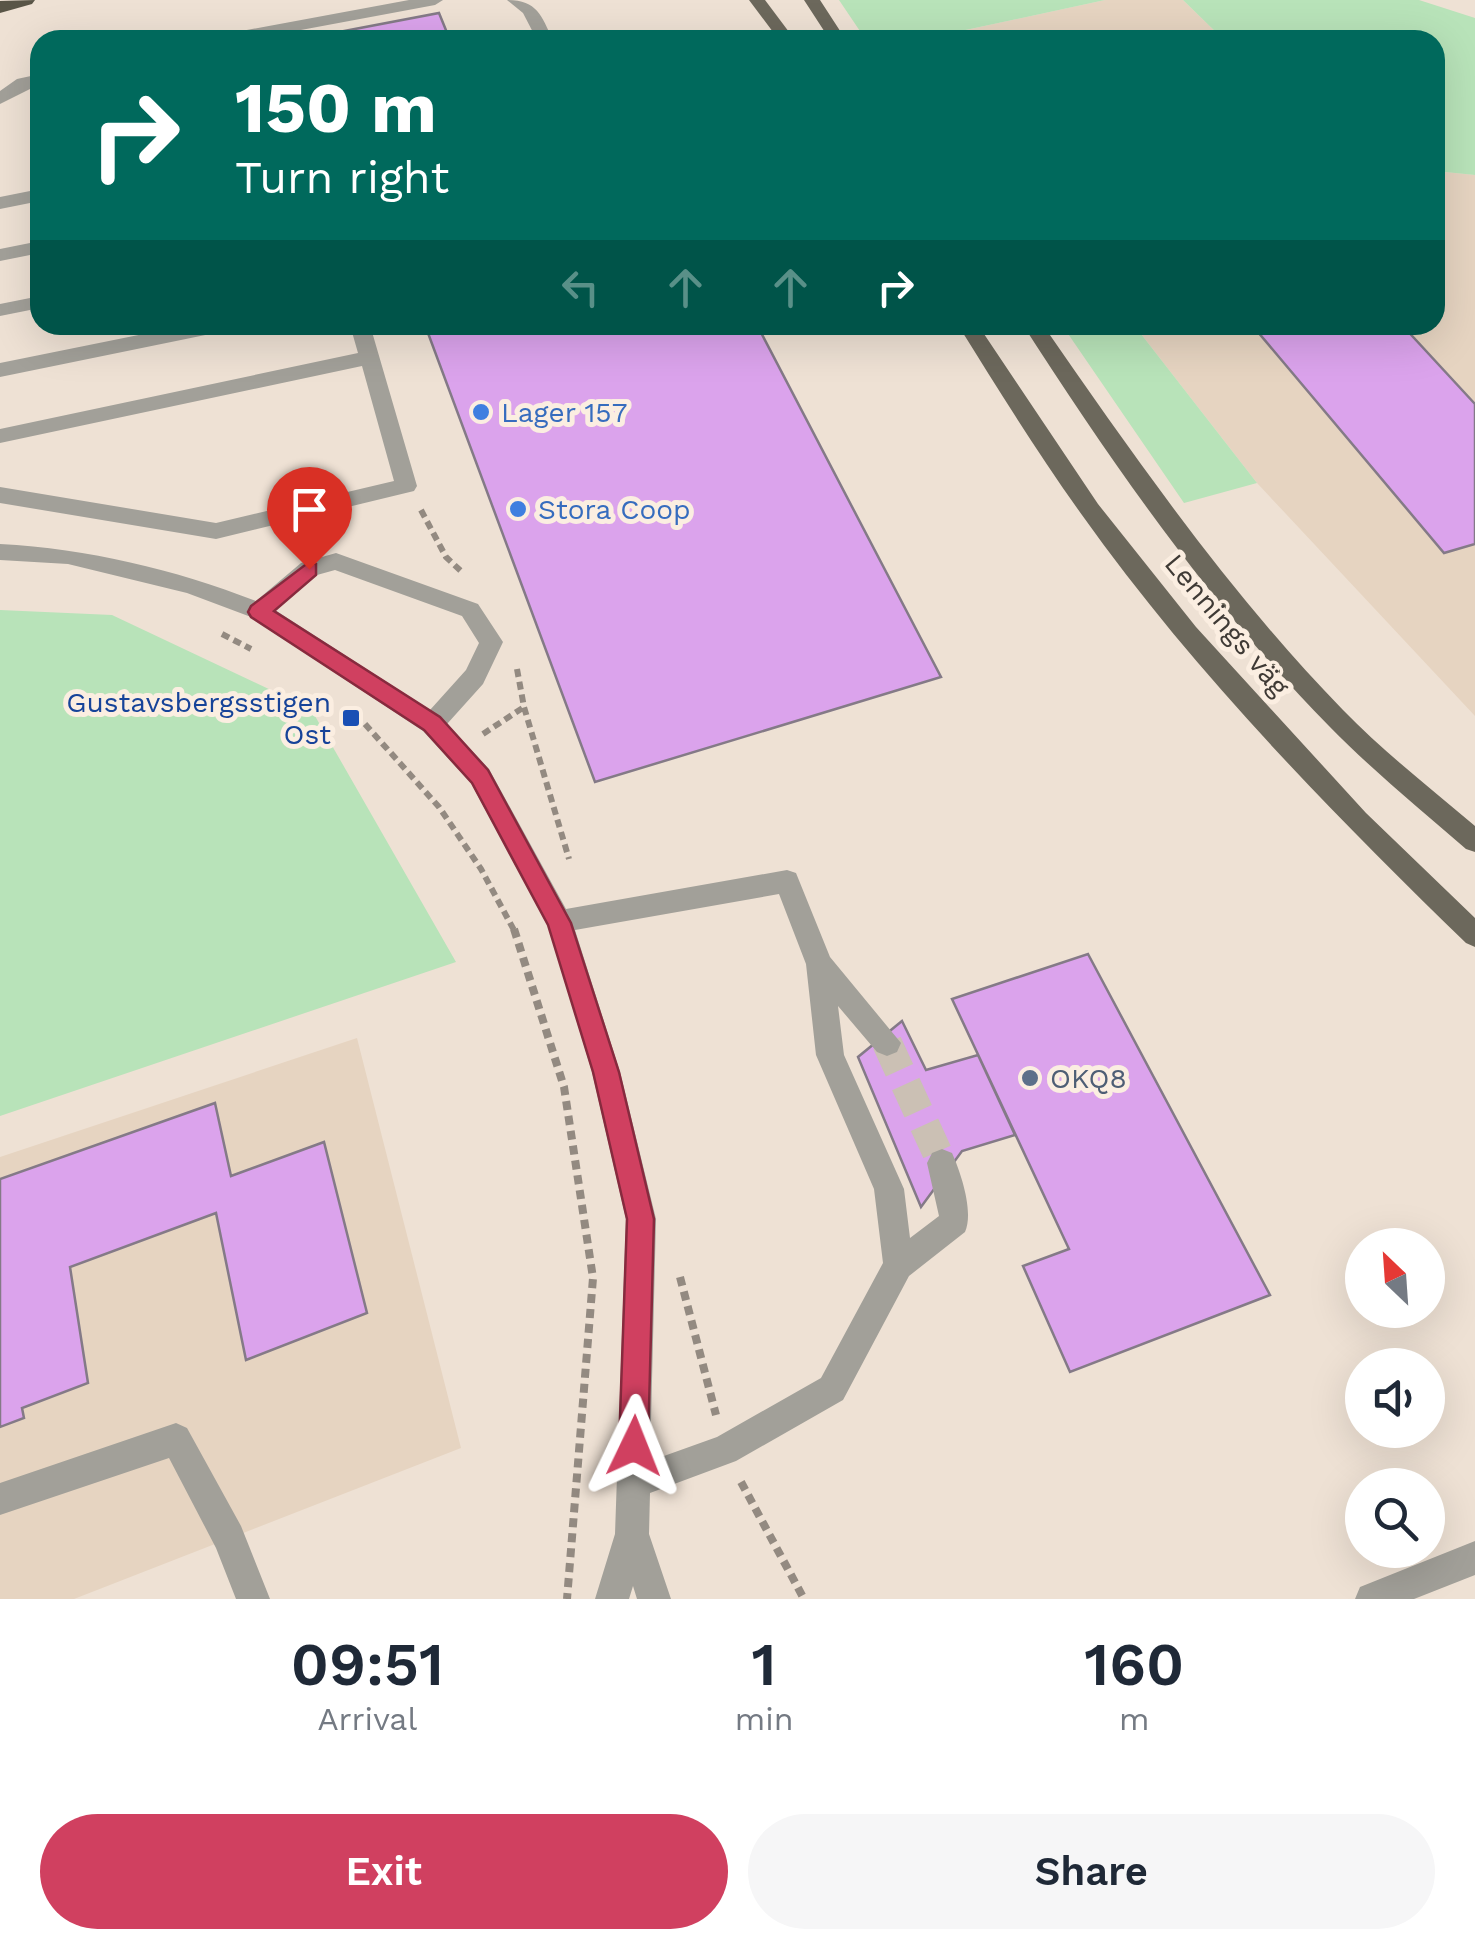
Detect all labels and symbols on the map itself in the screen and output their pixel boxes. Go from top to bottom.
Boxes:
place label: Lager 157 [501,396,627,429]
marker: Lager 157 [470,401,492,423]
pin [267,467,352,570]
place label: Stora Coop [538,493,691,526]
marker: Stora Coop [507,498,529,520]
street label: Lennings väg [1158,547,1296,703]
place label: Gustavsbergsstigen Ost [66,686,331,751]
marker: Gustavsbergsstigen Ost [340,707,362,729]
place label: OKQ8 [1050,1062,1127,1095]
marker: OKQ8 [1019,1067,1041,1089]
north arrow [1345,1228,1445,1328]
position arrow [582,1394,686,1498]

